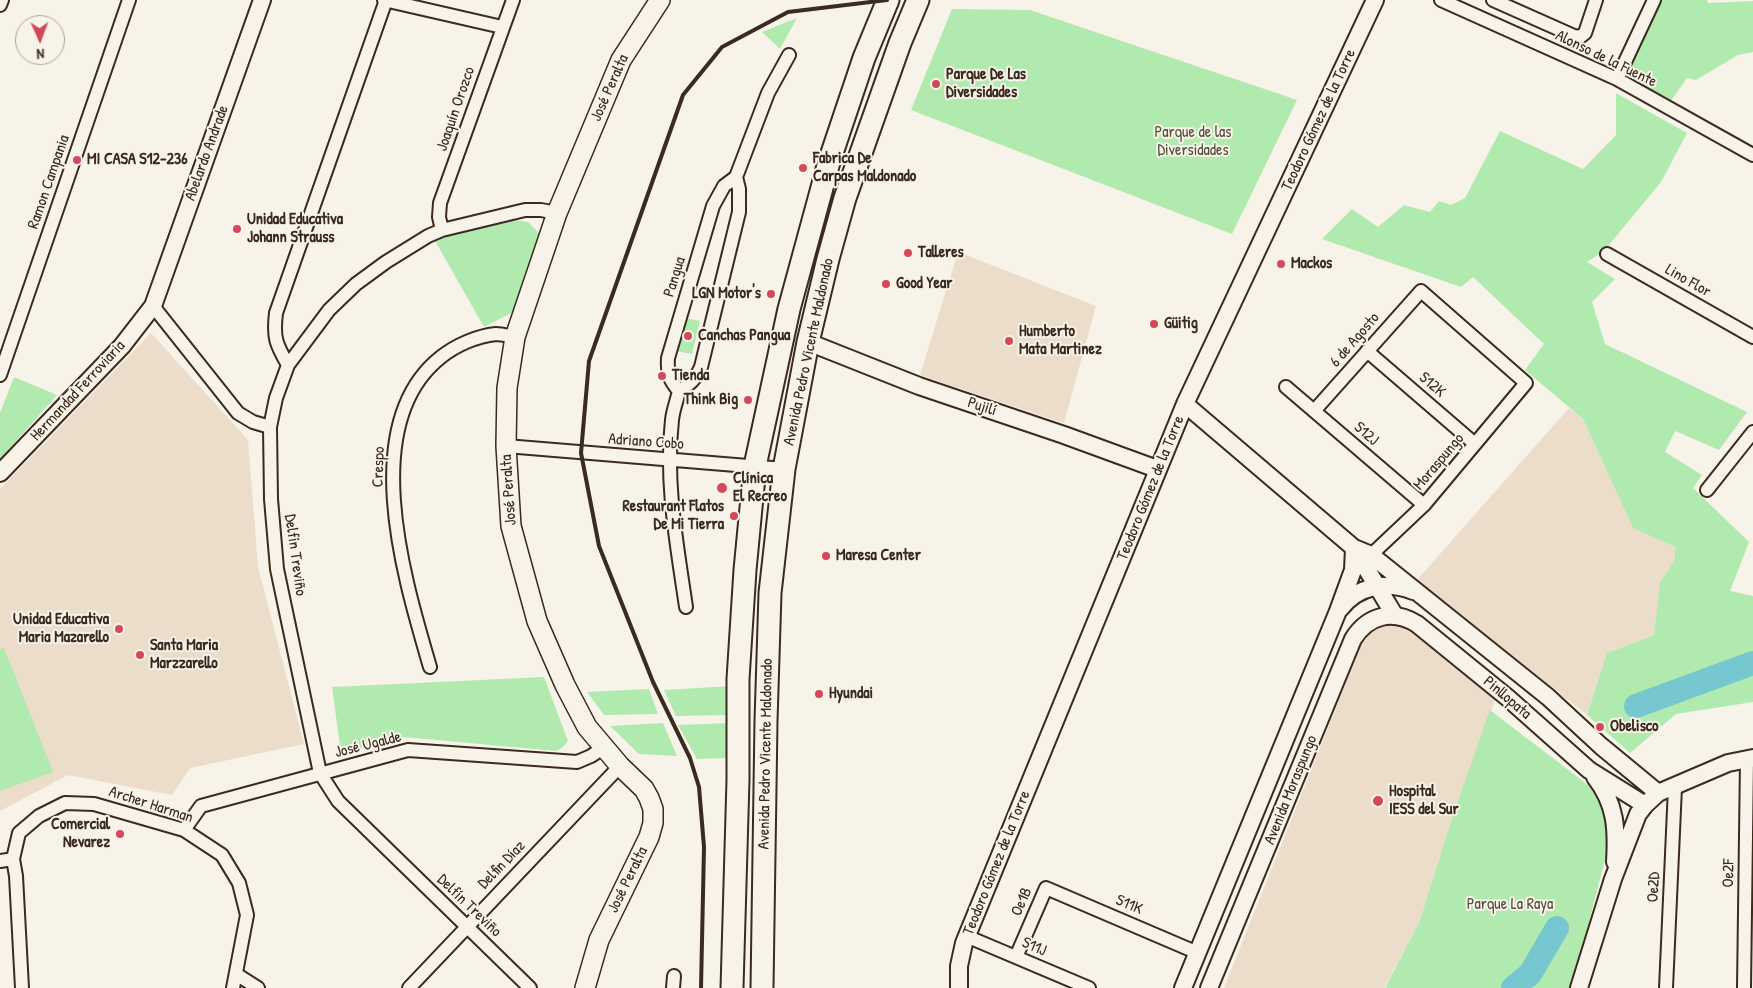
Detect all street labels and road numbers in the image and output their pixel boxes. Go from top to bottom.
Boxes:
street label: Alonso de la Fuente [1552,26,1660,92]
street label: Teodoro Gómez de la Torre [1278,46,1360,194]
street label: José Peralta [587,52,633,124]
street label: Joaquín Orozco [433,64,479,154]
street label: Abelardo Andrade [181,103,233,203]
street label: Ramon Campania [24,133,74,231]
street label: Pangua [660,255,690,299]
street label: Avenida Pedro Vicente Maldonado [780,257,838,447]
street label: Lino Flor [1662,260,1714,302]
street label: 6 de Agosto [1326,309,1384,371]
street label: Hermandad Ferroviaria [27,337,129,445]
street label: S12K [1415,368,1449,402]
street label: Pujilí [965,393,999,421]
street label: Teodoro Gómez de la Torre [1113,413,1189,563]
street label: S12J [1350,418,1382,450]
street label: Adriano Cobo [608,430,684,454]
street label: Moraspungo [1410,430,1468,494]
street label: Crespo [369,446,389,488]
street label: José Peralta [497,454,521,526]
street label: Delfín Treviño [280,513,310,597]
street label: Avenida Pedro Vicente Maldonado [755,658,777,850]
street label: Pinllopata [1479,672,1535,724]
street label: José Ugalde [333,728,403,762]
street label: Avenida Moraspungo [1260,733,1322,847]
street label: Archer Harman [106,782,196,828]
street label: Teodoro Gómez de la Torre [959,788,1035,938]
street label: Delfin Díaz [474,837,530,893]
street label: José Peralta [604,844,652,916]
street label: Oe2F [1719,858,1739,888]
street label: Delfín Treviño [433,871,505,941]
street label: Oe2D [1644,871,1664,903]
street label: Oe1B [1007,885,1037,919]
street label: S11K [1113,891,1145,919]
street label: S11J [1019,933,1049,961]

